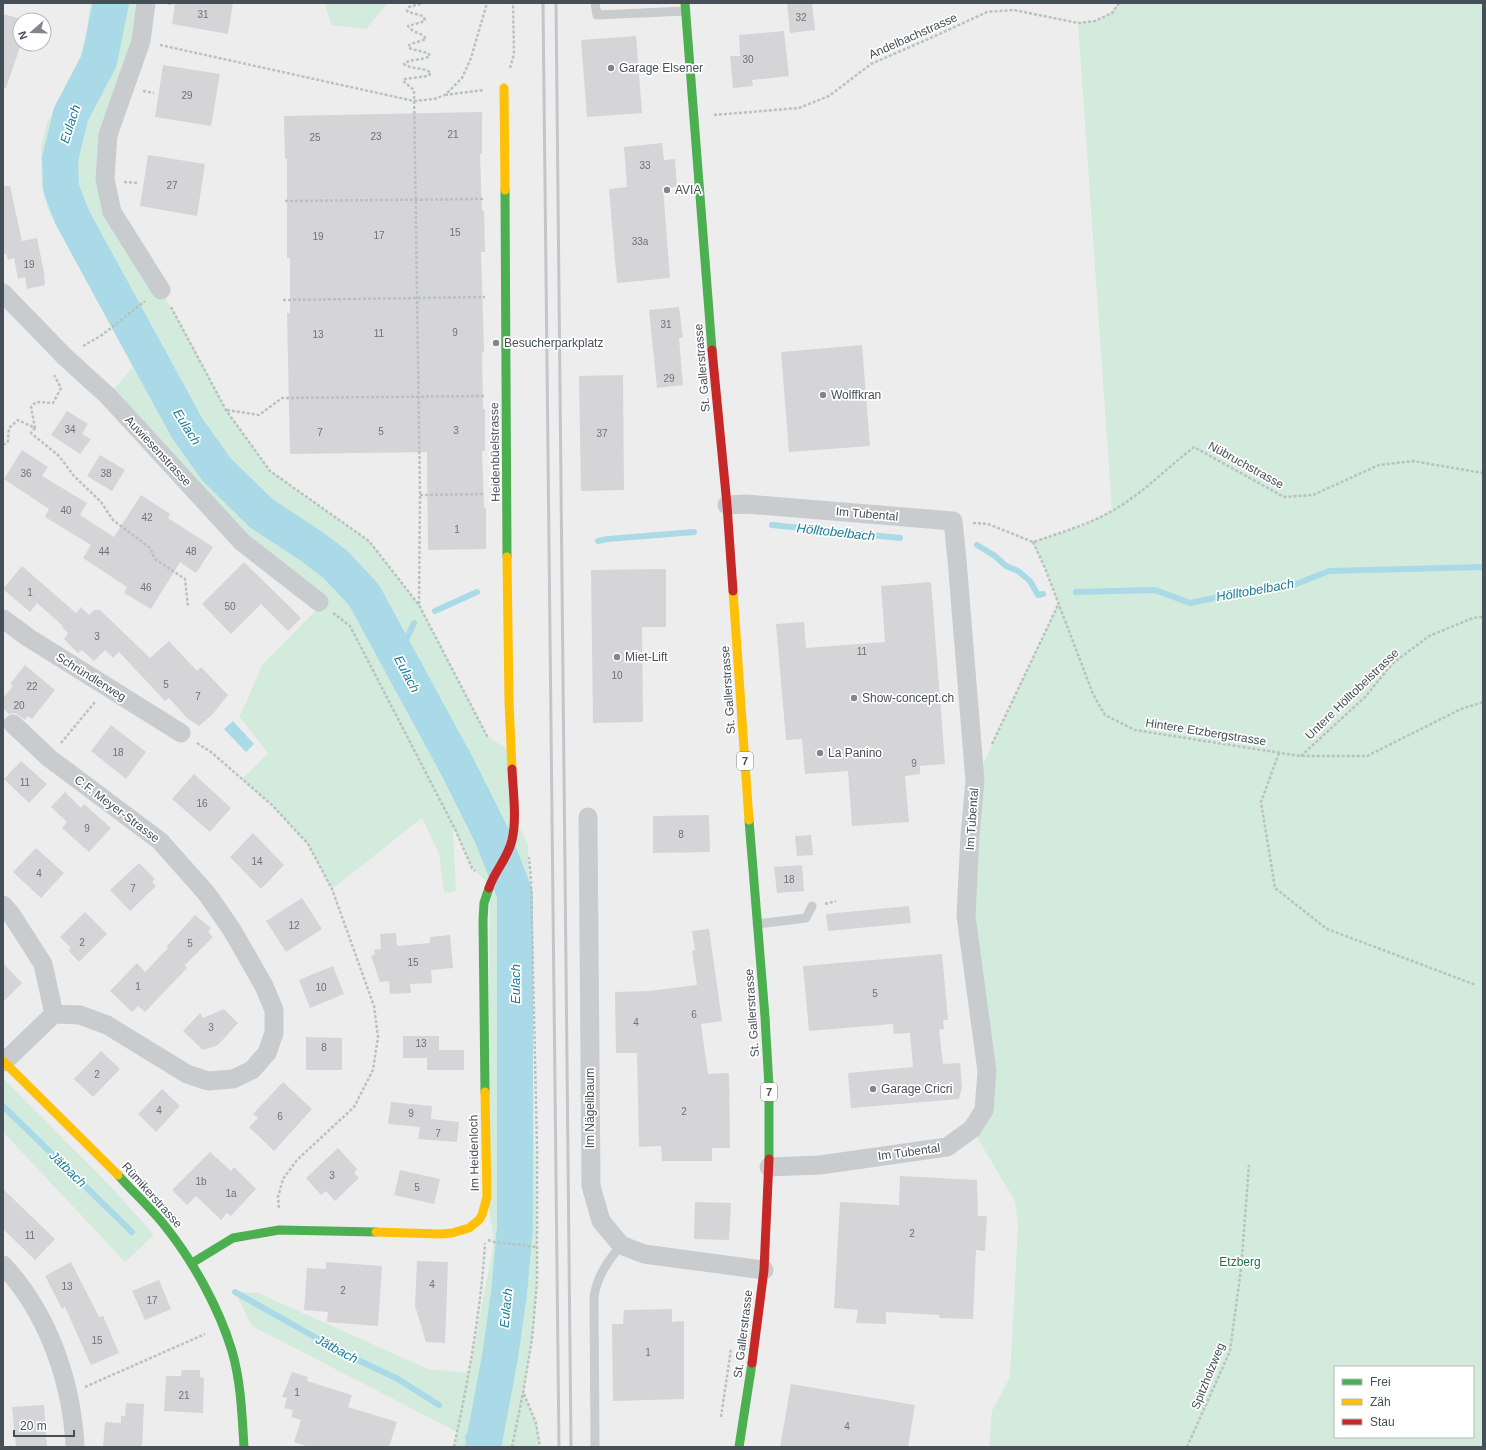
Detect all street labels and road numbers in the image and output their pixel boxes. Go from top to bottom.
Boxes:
street label: Andelbachstrasse [867,10,960,62]
street label: St. Gallerstrasse [691,323,713,413]
street label: Heidenbüelstrasse [487,402,503,502]
street label: Auwiesenstrasse [122,413,194,489]
street label: Nübruchstrasse [1206,439,1286,492]
street label: Im Tubental [835,504,899,524]
street label: St. Gallerstrasse [718,645,738,735]
street label: Untere Hölltobelstrasse [1302,645,1402,742]
street label: Schründlerweg [53,650,129,704]
street label: Hintere Etzbergstrasse [1145,716,1268,749]
road number: 7 [737,752,753,770]
street label: C.F. Meyer-Strasse [72,773,162,846]
street label: Im Tubental [963,787,981,851]
street label: St. Gallerstrasse [742,968,762,1058]
street label: Im Nägelibaum [583,1068,597,1148]
road number: 7 [761,1083,777,1101]
street label: Im Heidenloch [466,1115,482,1191]
street label: Im Tubental [877,1141,941,1163]
street label: Rümikerstrasse [119,1159,185,1231]
street label: St. Gallerstrasse [731,1289,755,1379]
street label: Spitzholzweg [1188,1341,1228,1411]

